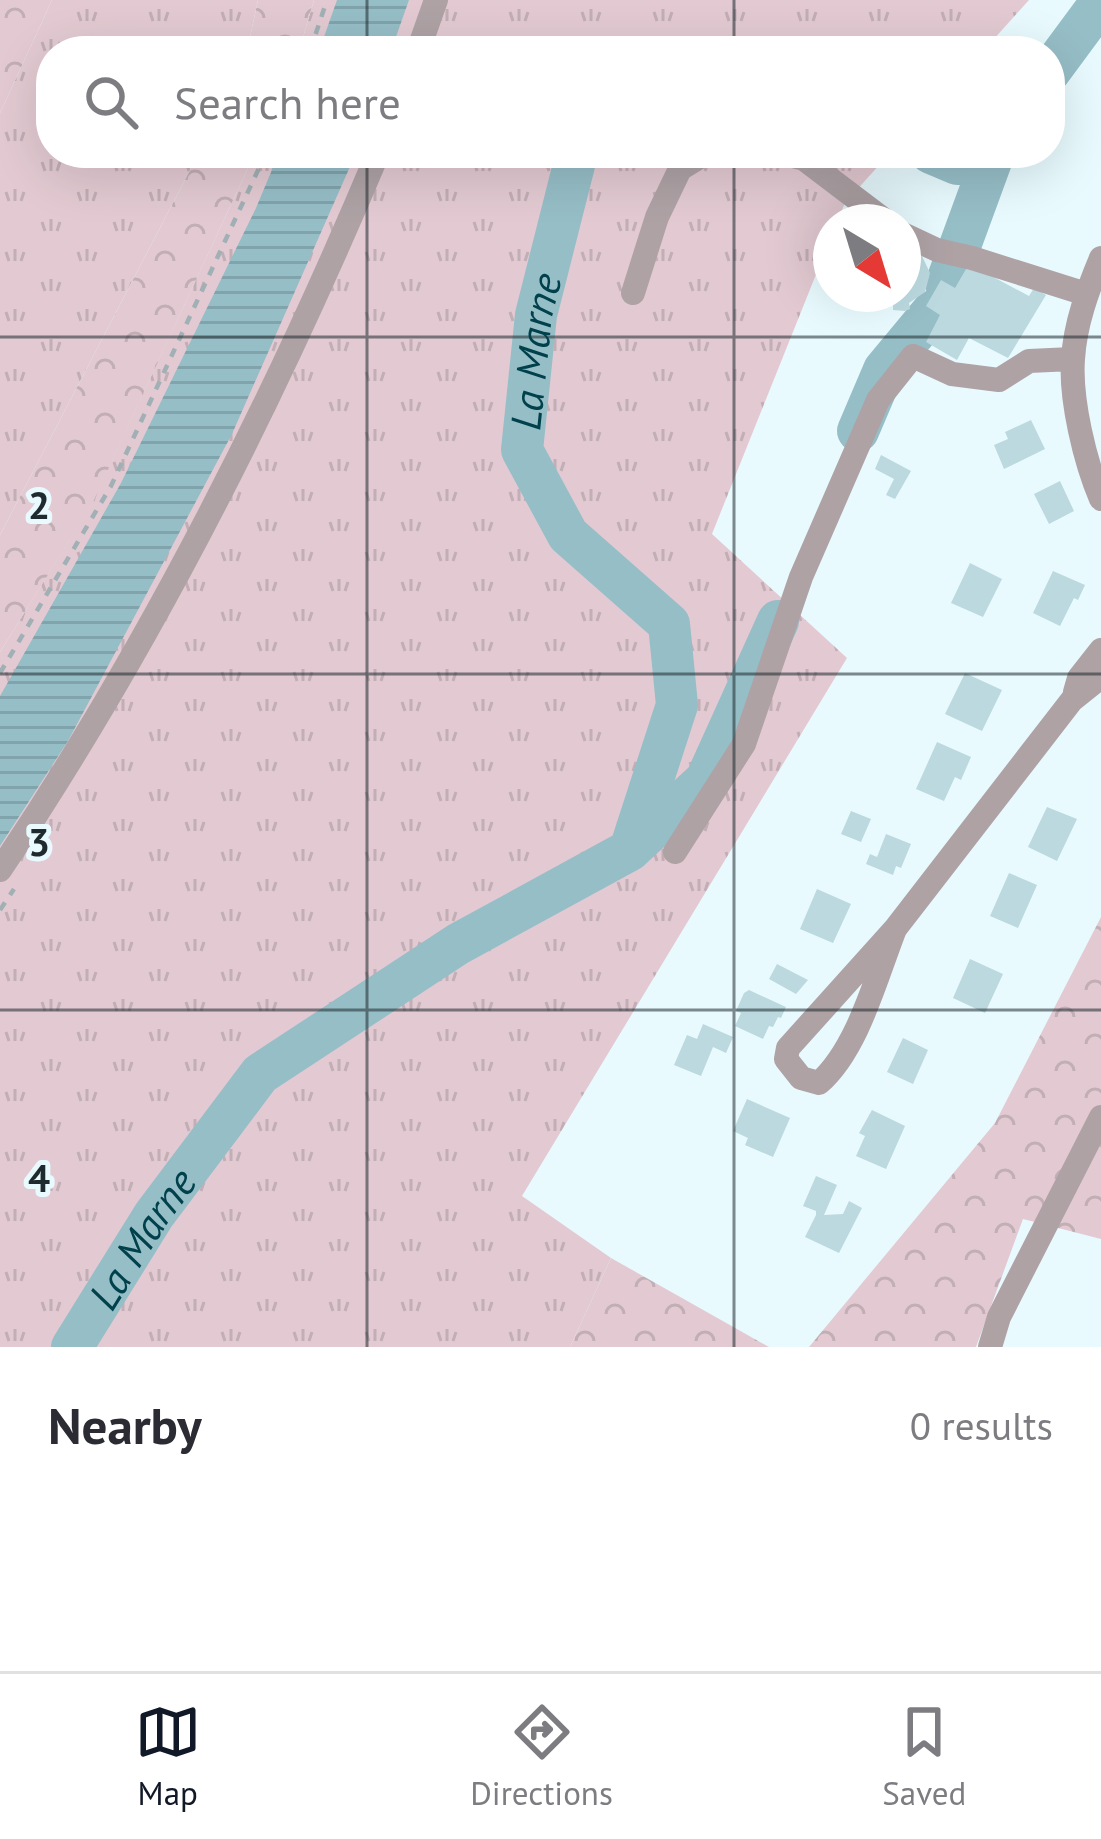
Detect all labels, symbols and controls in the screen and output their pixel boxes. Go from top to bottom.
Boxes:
search box [36,36,1065,168]
icon: search [78,69,144,135]
text: Search here [174,73,401,131]
north arrow [813,204,921,312]
water label: La Marne [497,266,573,433]
text: 2 [28,479,50,530]
text: 3 [28,816,50,867]
text: 4 [28,1152,50,1203]
water label: La Marne [75,1156,208,1319]
text: Nearby [48,1392,202,1458]
text: 0 results [910,1400,1053,1451]
tab: Map [135,1699,201,1814]
tab: Directions [470,1699,613,1814]
tab: Saved [882,1699,966,1814]

